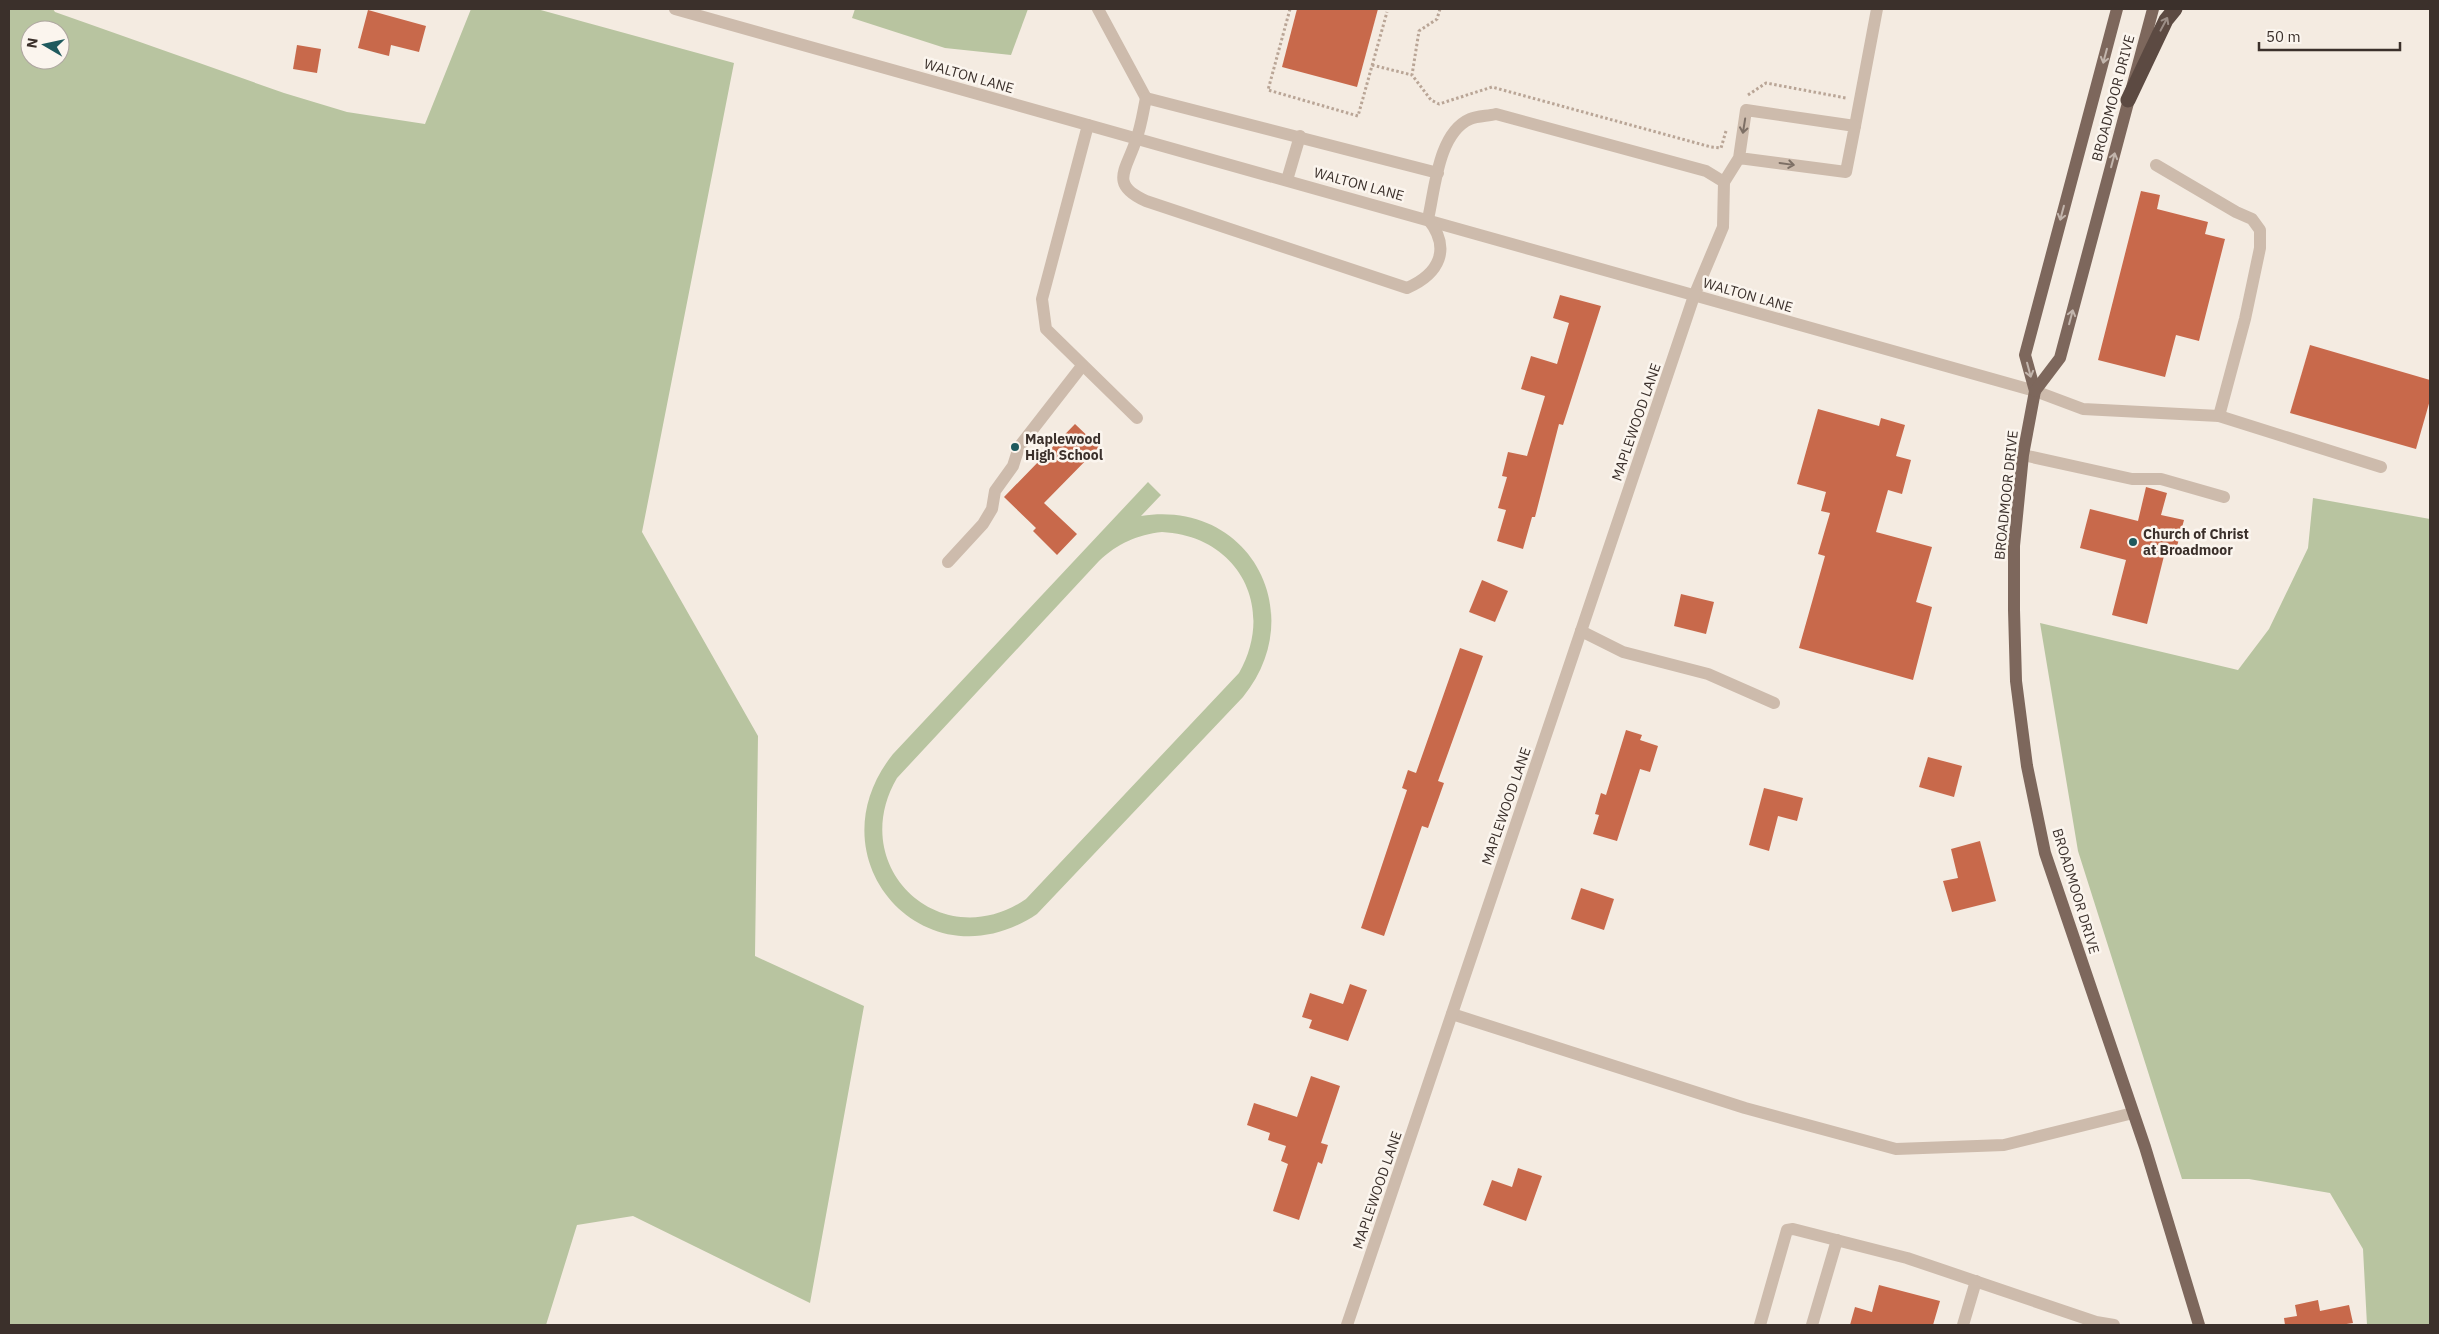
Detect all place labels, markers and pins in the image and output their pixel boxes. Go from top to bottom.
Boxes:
place label: Maplewood High School [1025,430,1103,464]
marker: Maplewood High School [1009,441,1021,453]
place label: Church of Christ at Broadmoor [2143,525,2249,559]
marker: Church of Christ at Broadmoor [2127,536,2139,548]

